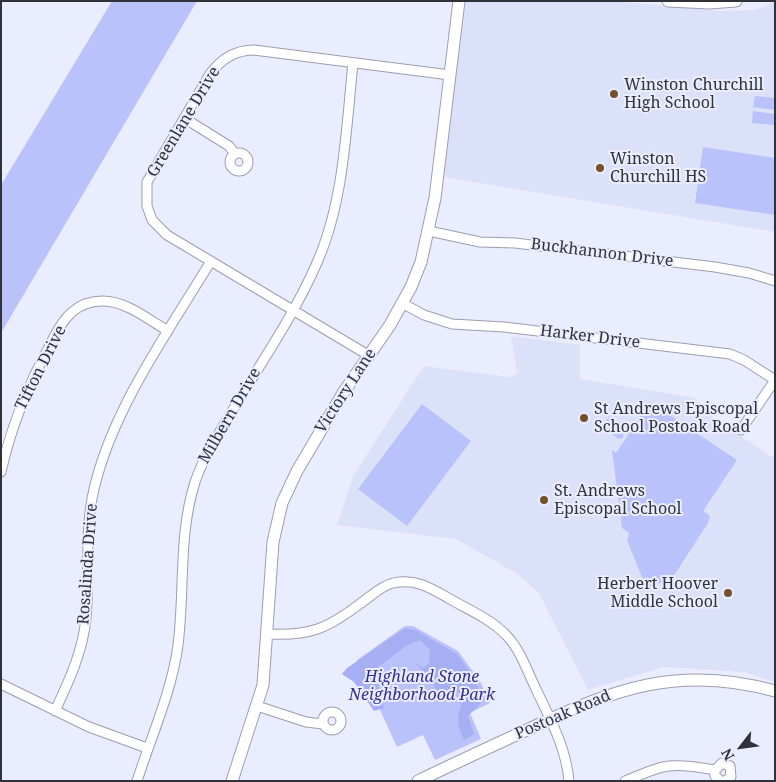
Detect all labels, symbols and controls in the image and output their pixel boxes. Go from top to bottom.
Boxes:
street label: Greenlane Drive [143,63,225,181]
place label: Winston Churchill High School [624,75,764,113]
marker: Winston Churchill High School [608,88,620,100]
place label: Winston Churchill HS [610,149,706,187]
marker: Winston Churchill HS [594,162,606,174]
street label: Buckhannon Drive [530,235,674,271]
street label: Harker Drive [539,321,641,353]
street label: Tifton Drive [11,323,71,413]
street label: Victory Lane [311,345,381,437]
street label: Milbern Drive [195,365,265,467]
place label: St Andrews Episcopal School Postoak Road [594,399,758,437]
marker: St Andrews Episcopal School Postoak Road [578,412,590,424]
place label: St. Andrews Episcopal School [554,481,681,519]
marker: St. Andrews Episcopal School [538,494,550,506]
street label: Rosalinda Drive [74,503,102,625]
place label: Herbert Hoover Middle School [597,574,718,612]
marker: Herbert Hoover Middle School [722,587,734,599]
park label: Highland Stone Neighborhood Park [349,667,495,705]
street label: Postoak Road [512,686,614,744]
north arrow [716,722,766,772]
text: N [717,745,739,764]

